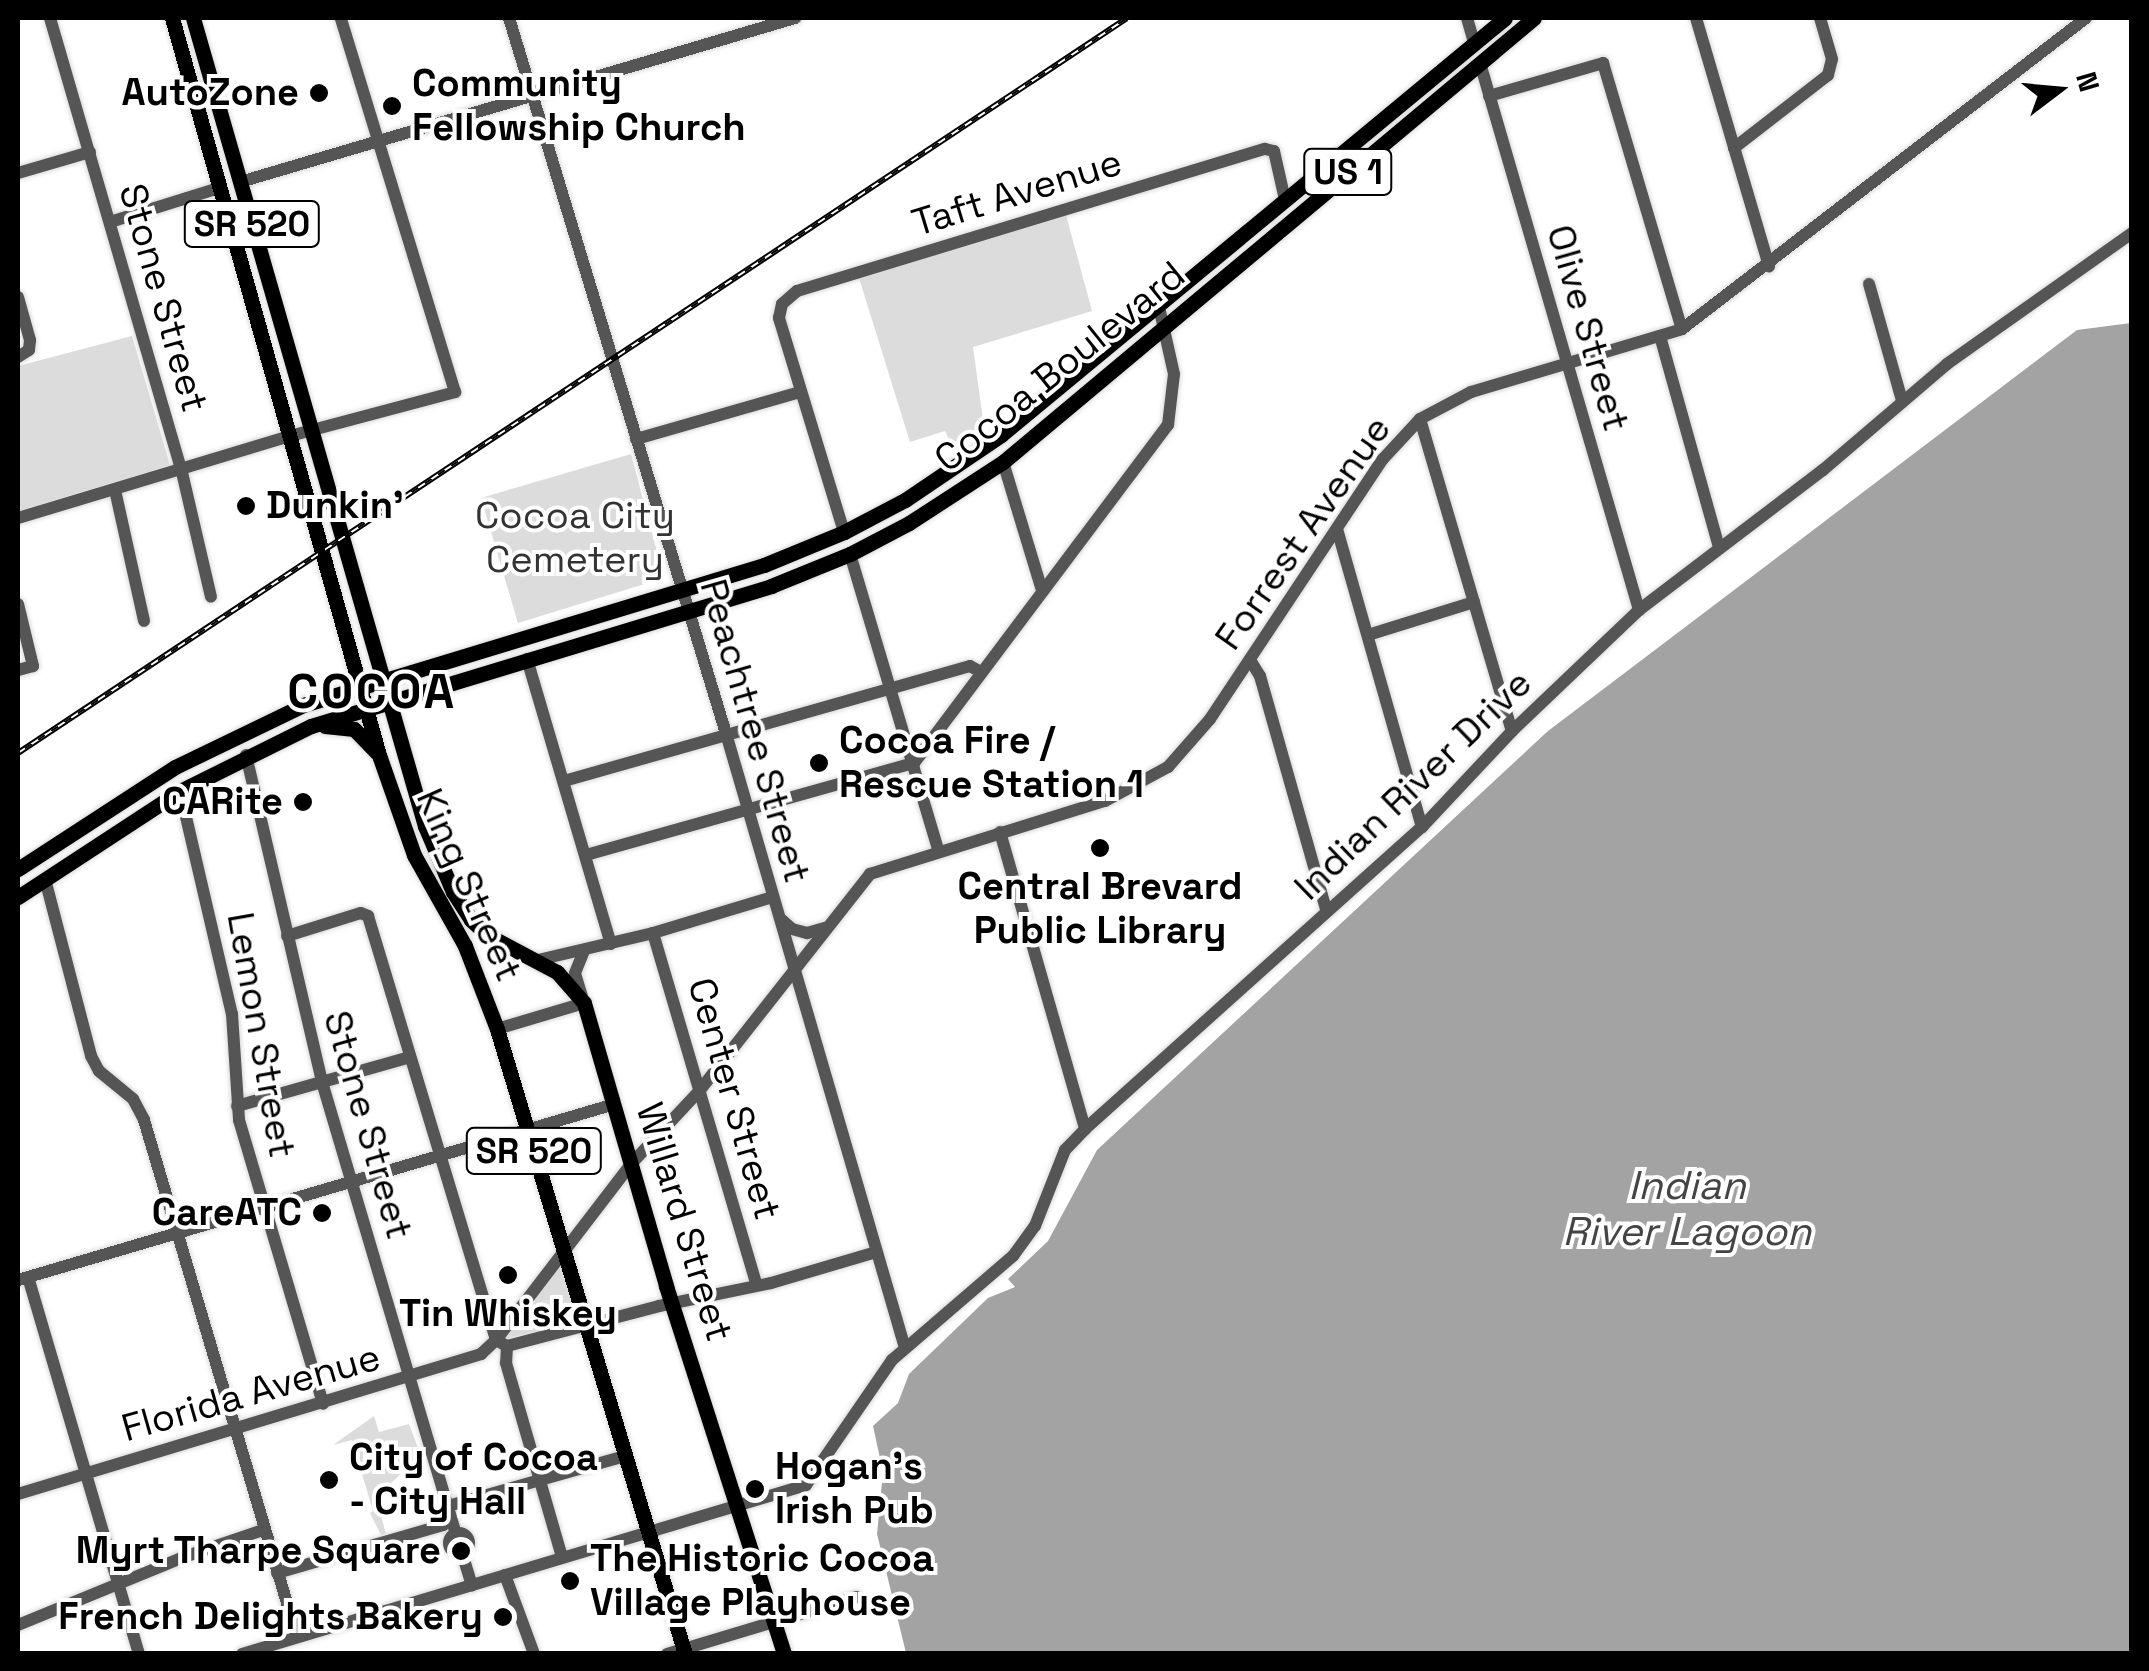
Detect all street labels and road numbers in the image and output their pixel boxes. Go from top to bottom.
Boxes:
street label: Taft Avenue [906,139,1128,247]
road number: US 1 [1303,142,1393,202]
street label: Stone Street [109,179,217,417]
road number: SR 520 [182,194,322,254]
street label: Olive Street [1537,220,1639,436]
street label: Cocoa Boulevard [926,252,1194,482]
street label: Forrest Avenue [1205,407,1401,659]
street label: Peachtree Street [690,574,820,888]
street label: Indian River Drive [1285,660,1541,910]
street label: King Street [406,782,532,988]
street label: Lemon Street [217,909,305,1161]
street label: Center Street [678,973,790,1225]
street label: Stone Street [314,1006,422,1244]
street label: Willard Street [626,1097,742,1347]
road number: SR 520 [464,1121,604,1181]
street label: Florida Avenue [116,1334,386,1452]

